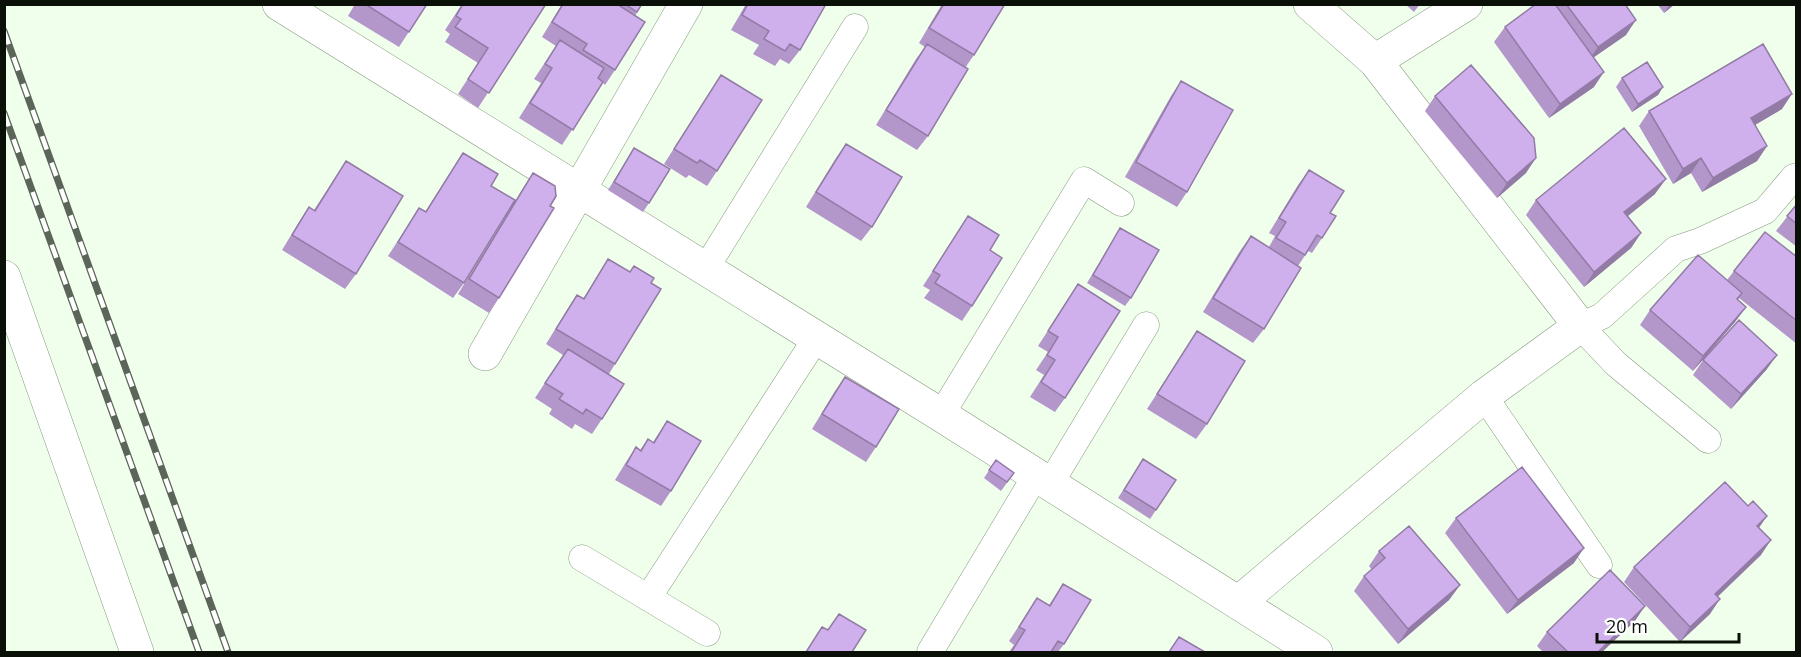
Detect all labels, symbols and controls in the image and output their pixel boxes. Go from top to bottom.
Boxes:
scale bar [1597,606,1740,644]
text: 20 m [1606,614,1648,638]

